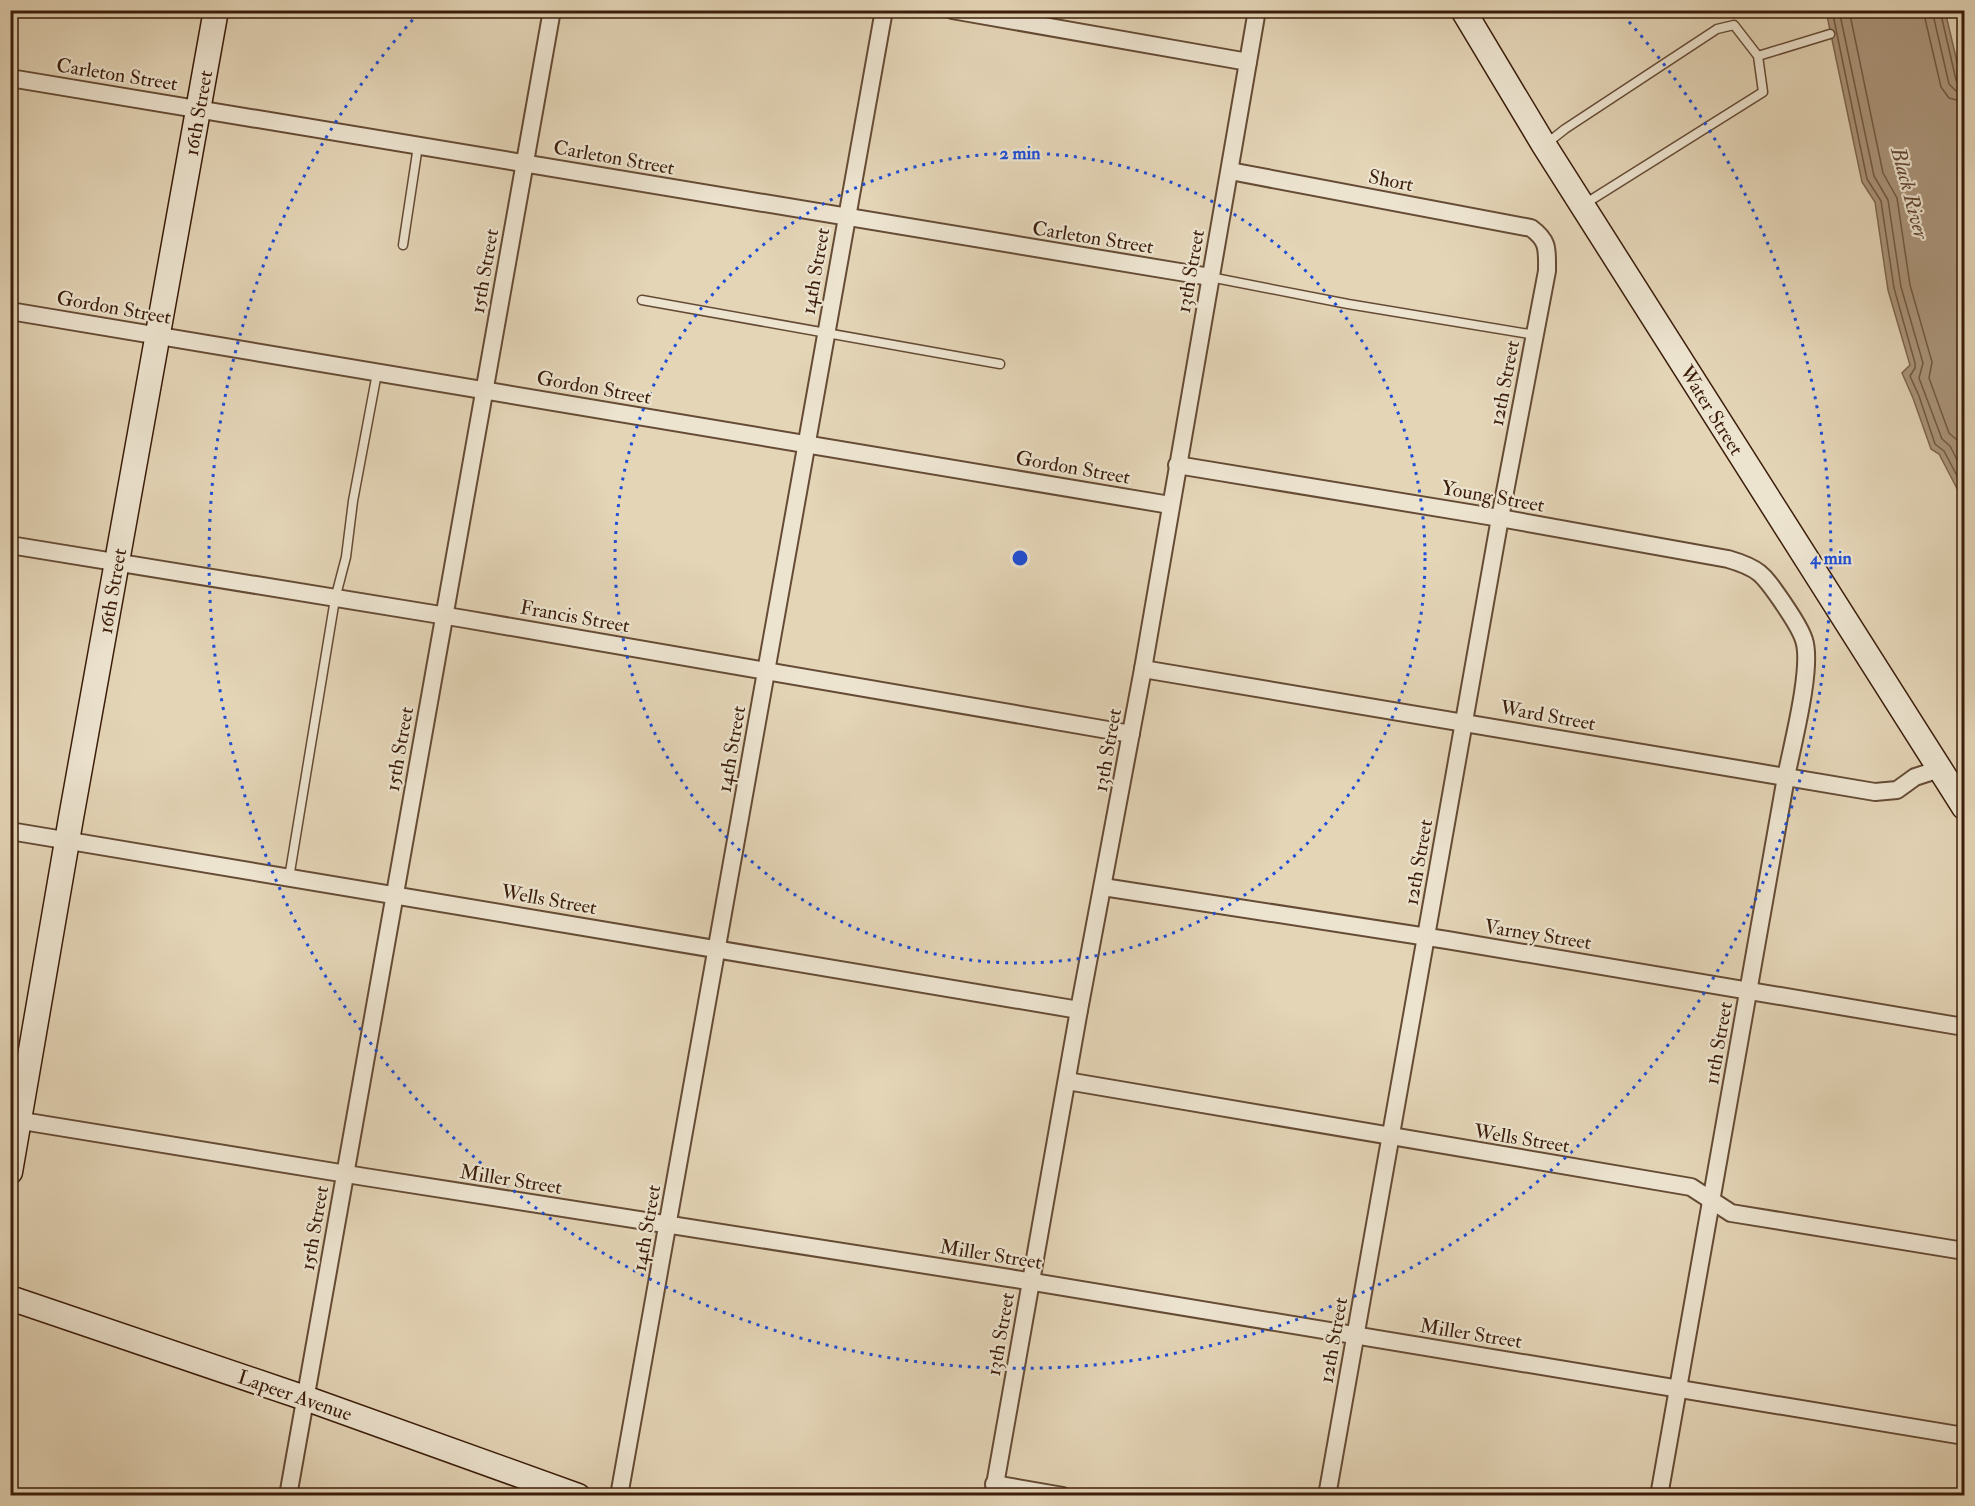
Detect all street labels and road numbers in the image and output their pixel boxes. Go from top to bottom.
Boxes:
street label: Carleton Street [55,53,180,96]
street label: 16th Street [179,68,218,158]
street label: Carleton Street [552,135,677,181]
street label: Short [1366,164,1416,197]
street label: Carleton Street [1031,216,1156,259]
street label: 14th Street [796,225,835,316]
street label: 15th Street [465,226,504,315]
street label: 13th Street [1171,227,1210,315]
street label: Gordon Street [55,285,174,330]
street label: 12th Street [1484,338,1525,428]
street label: Water Street [1674,360,1749,460]
street label: Gordon Street [535,365,654,410]
street label: Gordon Street [1014,445,1133,490]
street label: Young Street [1439,475,1547,518]
street label: 16th Street [93,546,132,636]
street label: Francis Street [518,595,632,638]
street label: Ward Street [1497,695,1598,736]
street label: 14th Street [712,703,751,794]
street label: 15th Street [380,704,419,793]
street label: 13th Street [1088,706,1127,794]
street label: 12th Street [1399,817,1438,907]
street label: Wells Street [498,879,599,920]
street label: Varney Street [1483,914,1594,955]
street label: 11th Street [1699,999,1738,1086]
street label: Wells Street [1471,1118,1572,1158]
street label: Miller Street [458,1159,564,1200]
street label: 14th Street [627,1182,666,1273]
street label: 15th Street [295,1183,334,1272]
street label: Miller Street [938,1234,1044,1275]
street label: 13th Street [981,1290,1020,1378]
street label: 12th Street [1314,1295,1353,1385]
street label: Miller Street [1418,1313,1524,1354]
street label: Lapeer Avenue [234,1364,355,1428]

